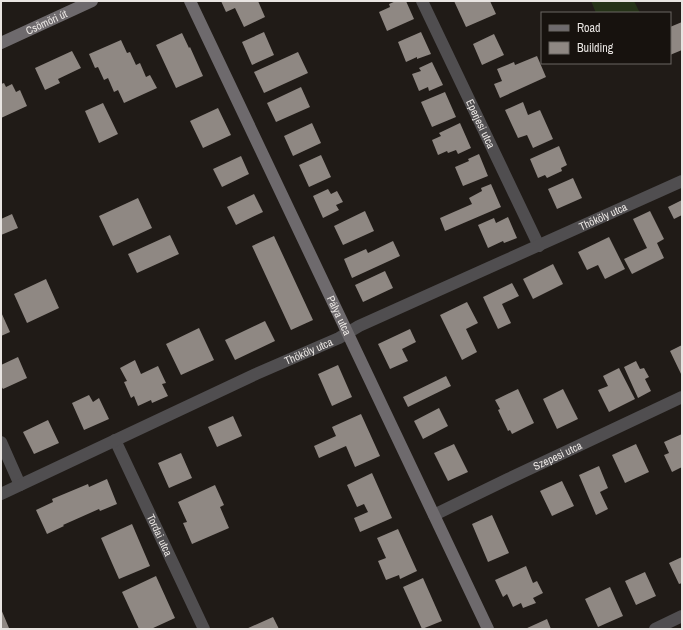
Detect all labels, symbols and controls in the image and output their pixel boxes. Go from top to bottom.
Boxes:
street label: Csömöri út [23,6,70,38]
legend [541,12,671,64]
text: Road [577,20,601,36]
text: Building [577,40,614,56]
street label: Eperjesi utca [463,97,498,151]
street label: Thököly utca [577,200,629,233]
street label: Pálya utca [324,293,355,337]
street label: Thököly utca [282,335,335,368]
street label: Szepesi utca [531,438,584,473]
street label: Tordai utca [144,512,176,558]

